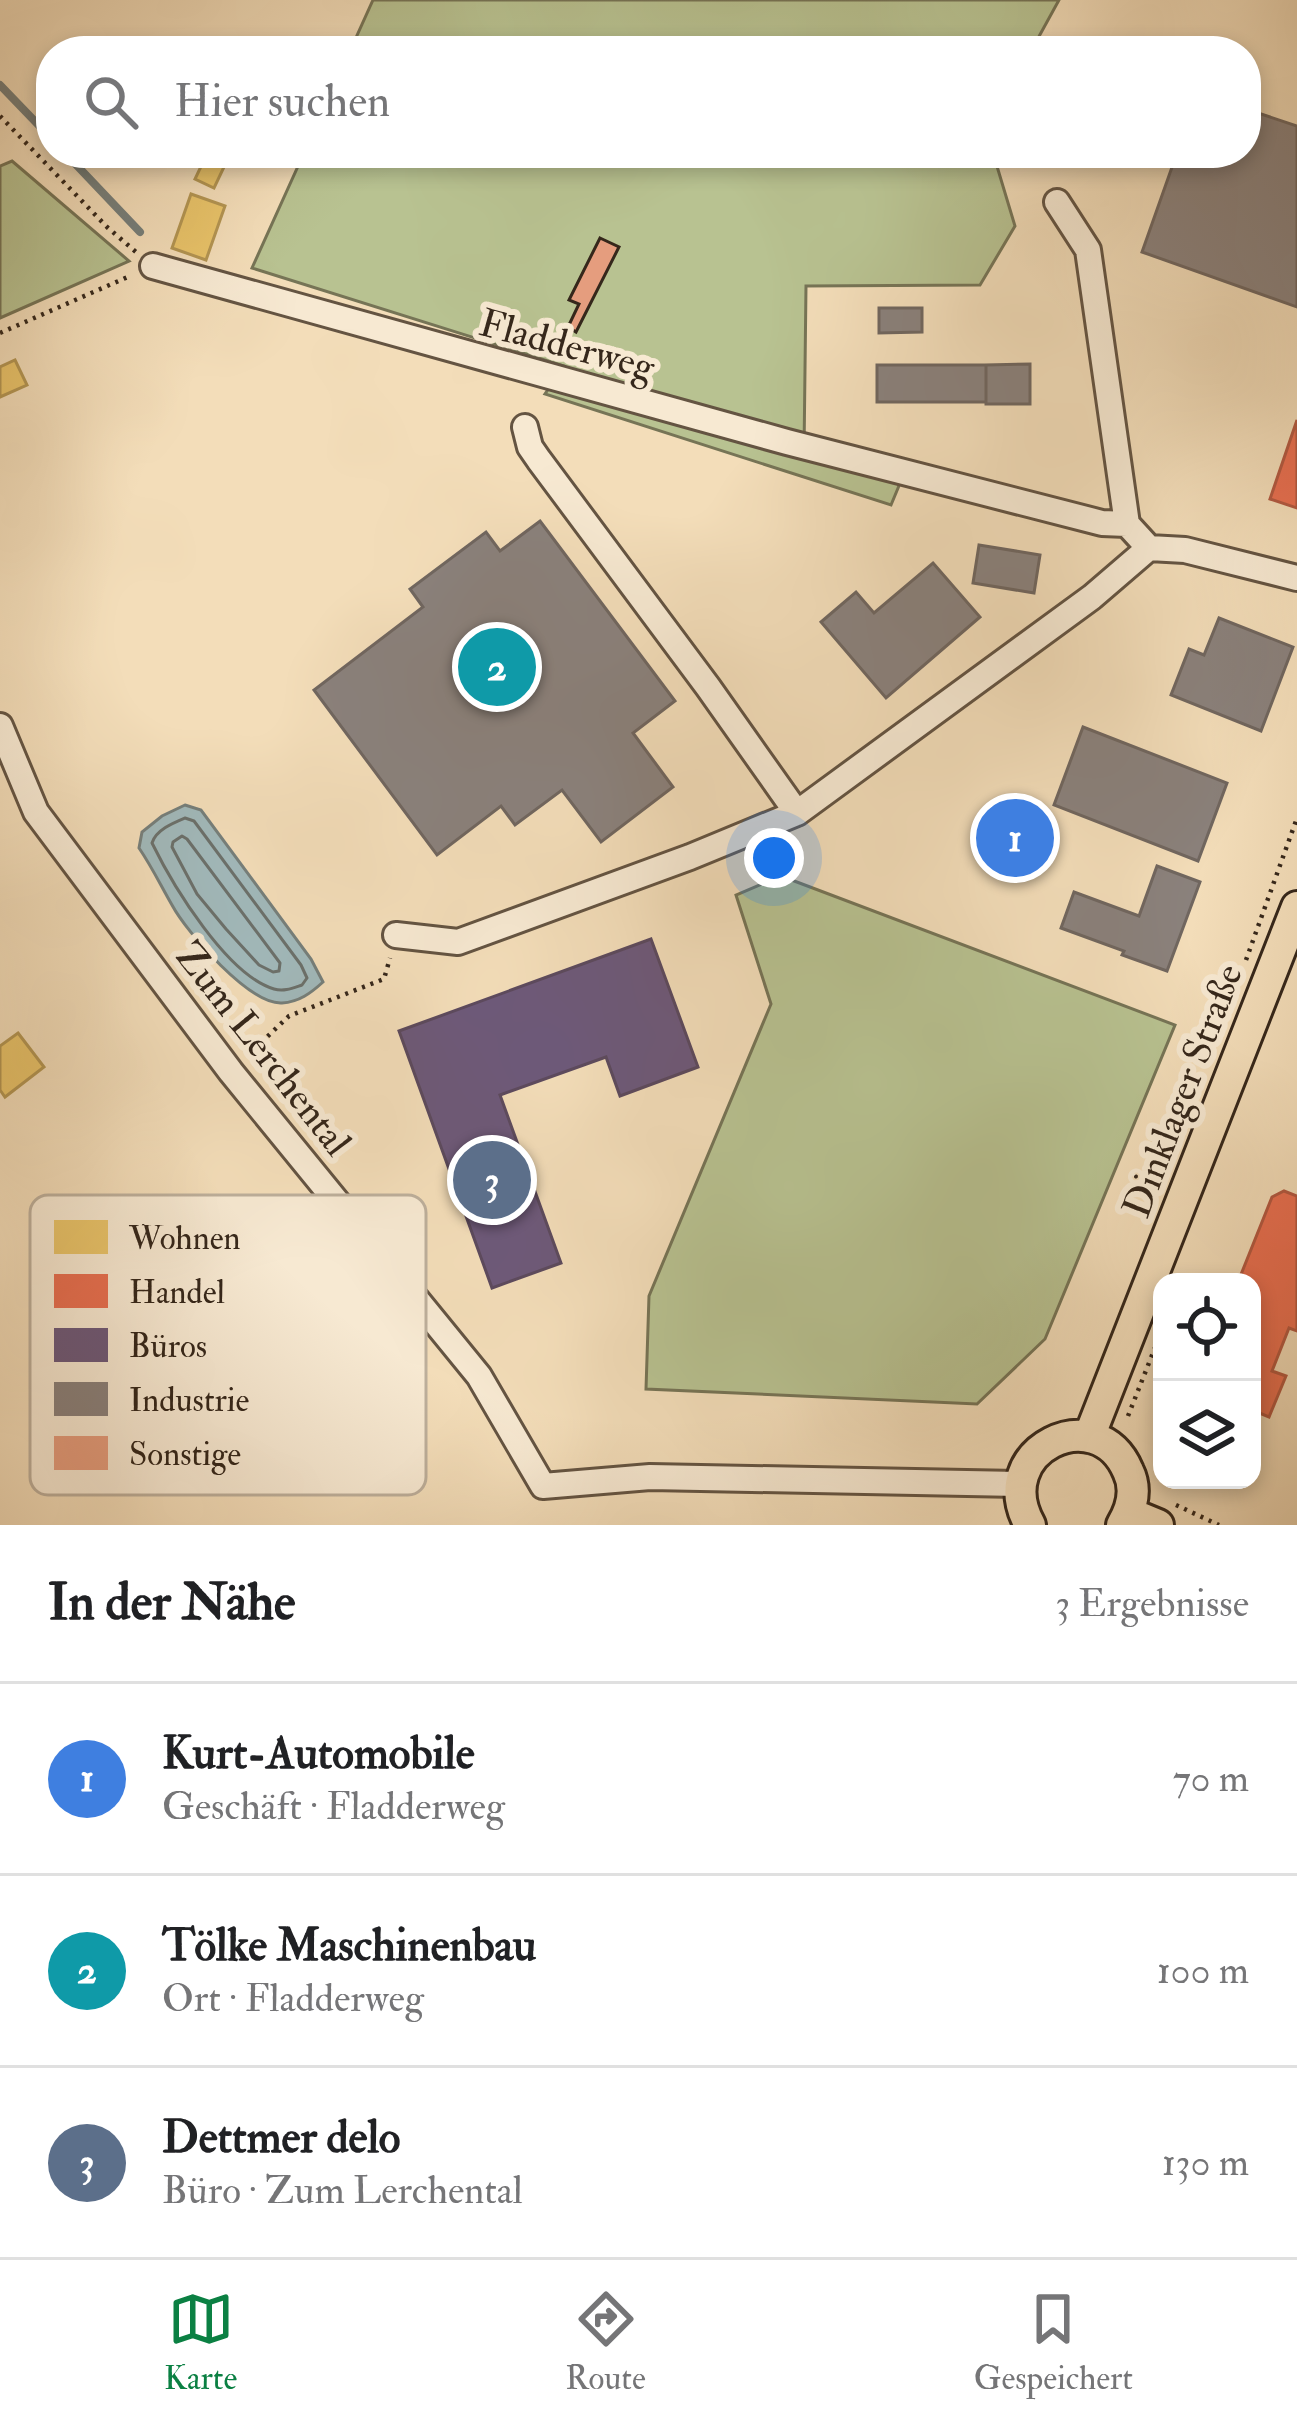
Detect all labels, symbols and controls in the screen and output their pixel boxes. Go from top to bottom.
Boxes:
search box [36,36,1261,168]
icon: search [78,69,144,135]
text: Hier suchen [174,74,390,130]
street label: Fladderweg [474,298,661,392]
pin: 2 [458,622,536,712]
pin: 1 [976,793,1054,883]
your location [744,828,804,888]
street label: Zum Lerchental [164,932,362,1166]
street label: Dinklager Straße [1112,957,1254,1225]
pin: 3 [453,1135,531,1225]
legend [30,1195,426,1495]
text: Wohnen [128,1218,241,1259]
text: Handel [129,1272,226,1313]
map controls [1153,1273,1261,1489]
button: locate [1153,1273,1261,1381]
text: Büros [129,1326,207,1367]
text: Industrie [129,1380,250,1421]
button: layers [1153,1381,1261,1489]
text: Sonstige [129,1434,241,1475]
text: In der Nähe [48,1571,295,1635]
text: 3 Ergebnisse [1055,1579,1249,1628]
text: Kurt-Automobile [162,1726,474,1782]
text: 1 [80,1754,94,1803]
text: 70 m [1173,1754,1249,1803]
text: Geschäft · Fladderweg [162,1782,505,1831]
text: Tölke Maschinenbau [162,1918,536,1974]
text: 2 [77,1946,97,1995]
text: 100 m [1157,1946,1249,1995]
text: Ort · Fladderweg [162,1974,424,2023]
text: Dettmer delo [162,2110,400,2166]
text: 3 [80,2138,94,2187]
text: 130 m [1162,2138,1249,2187]
text: Büro · Zum Lerchental [162,2166,523,2215]
tab: Karte [164,2286,237,2399]
tab: Route [565,2286,646,2399]
tab: Gespeichert [974,2286,1133,2399]

